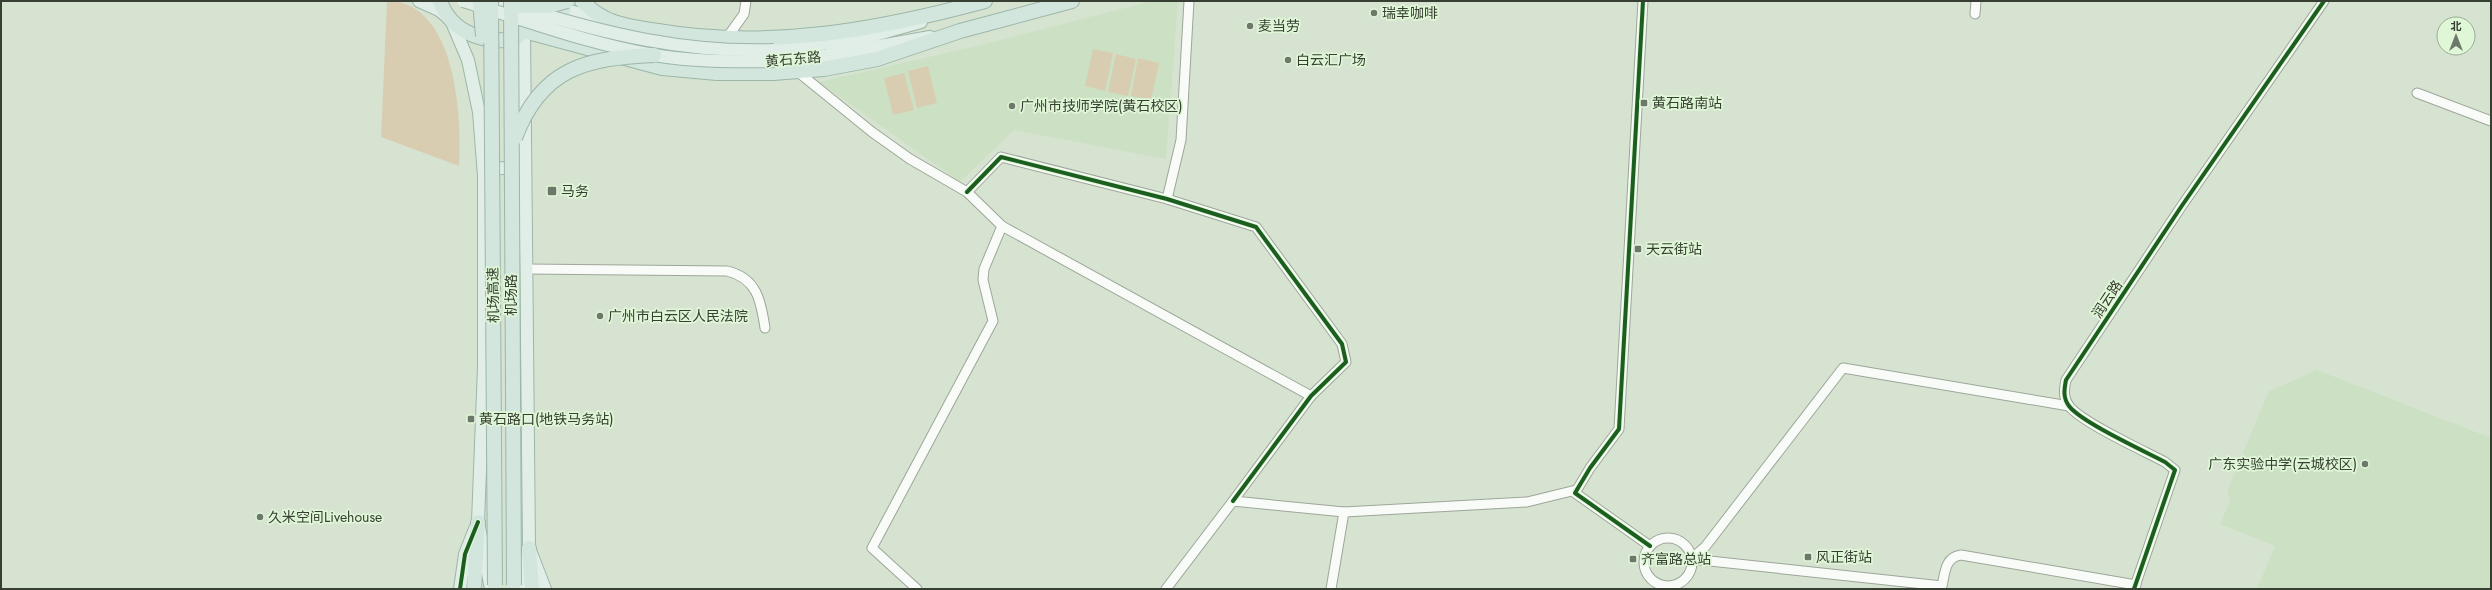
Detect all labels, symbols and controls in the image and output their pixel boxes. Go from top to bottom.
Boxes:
place label: 瑞幸咖啡 [1382,3,1438,23]
marker: 瑞幸咖啡 [1369,8,1379,18]
place label: 麦当劳 [1258,16,1300,36]
north arrow [2436,16,2476,56]
text: 北 [2451,18,2462,34]
marker: 麦当劳 [1245,21,1255,31]
street label: 黄石东路 [764,47,822,71]
place label: 白云汇广场 [1296,50,1366,70]
marker: 白云汇广场 [1283,55,1293,65]
place label: 黄石路南站 [1652,93,1722,113]
place label: 广州市技师学院(黄石校区) [1020,96,1183,116]
marker: 黄石路南站 [1639,98,1649,108]
marker: 广州市技师学院(黄石校区) [1007,101,1017,111]
place label: 马务 [561,181,589,201]
marker: 马务 [546,185,558,197]
place label: 天云街站 [1646,239,1702,259]
marker: 天云街站 [1633,244,1643,254]
street label: 机场高速 [483,267,503,323]
street label: 机场路 [501,274,521,316]
street label: 润云路 [2087,276,2127,322]
place label: 广州市白云区人民法院 [608,306,748,326]
marker: 广州市白云区人民法院 [595,311,605,321]
place label: 黄石路口(地铁马务站) [479,409,614,429]
marker: 黄石路口(地铁马务站) [466,414,476,424]
place label: 广东实验中学(云城校区) [2208,454,2357,474]
marker: 广东实验中学(云城校区) [2360,459,2370,469]
place label: 久米空间Livehouse [268,507,382,527]
marker: 久米空间Livehouse [255,512,265,522]
place label: 风正街站 [1816,547,1872,567]
place label: 齐富路总站 [1641,549,1711,569]
marker: 风正街站 [1803,552,1813,562]
marker: 齐富路总站 [1628,554,1638,564]

